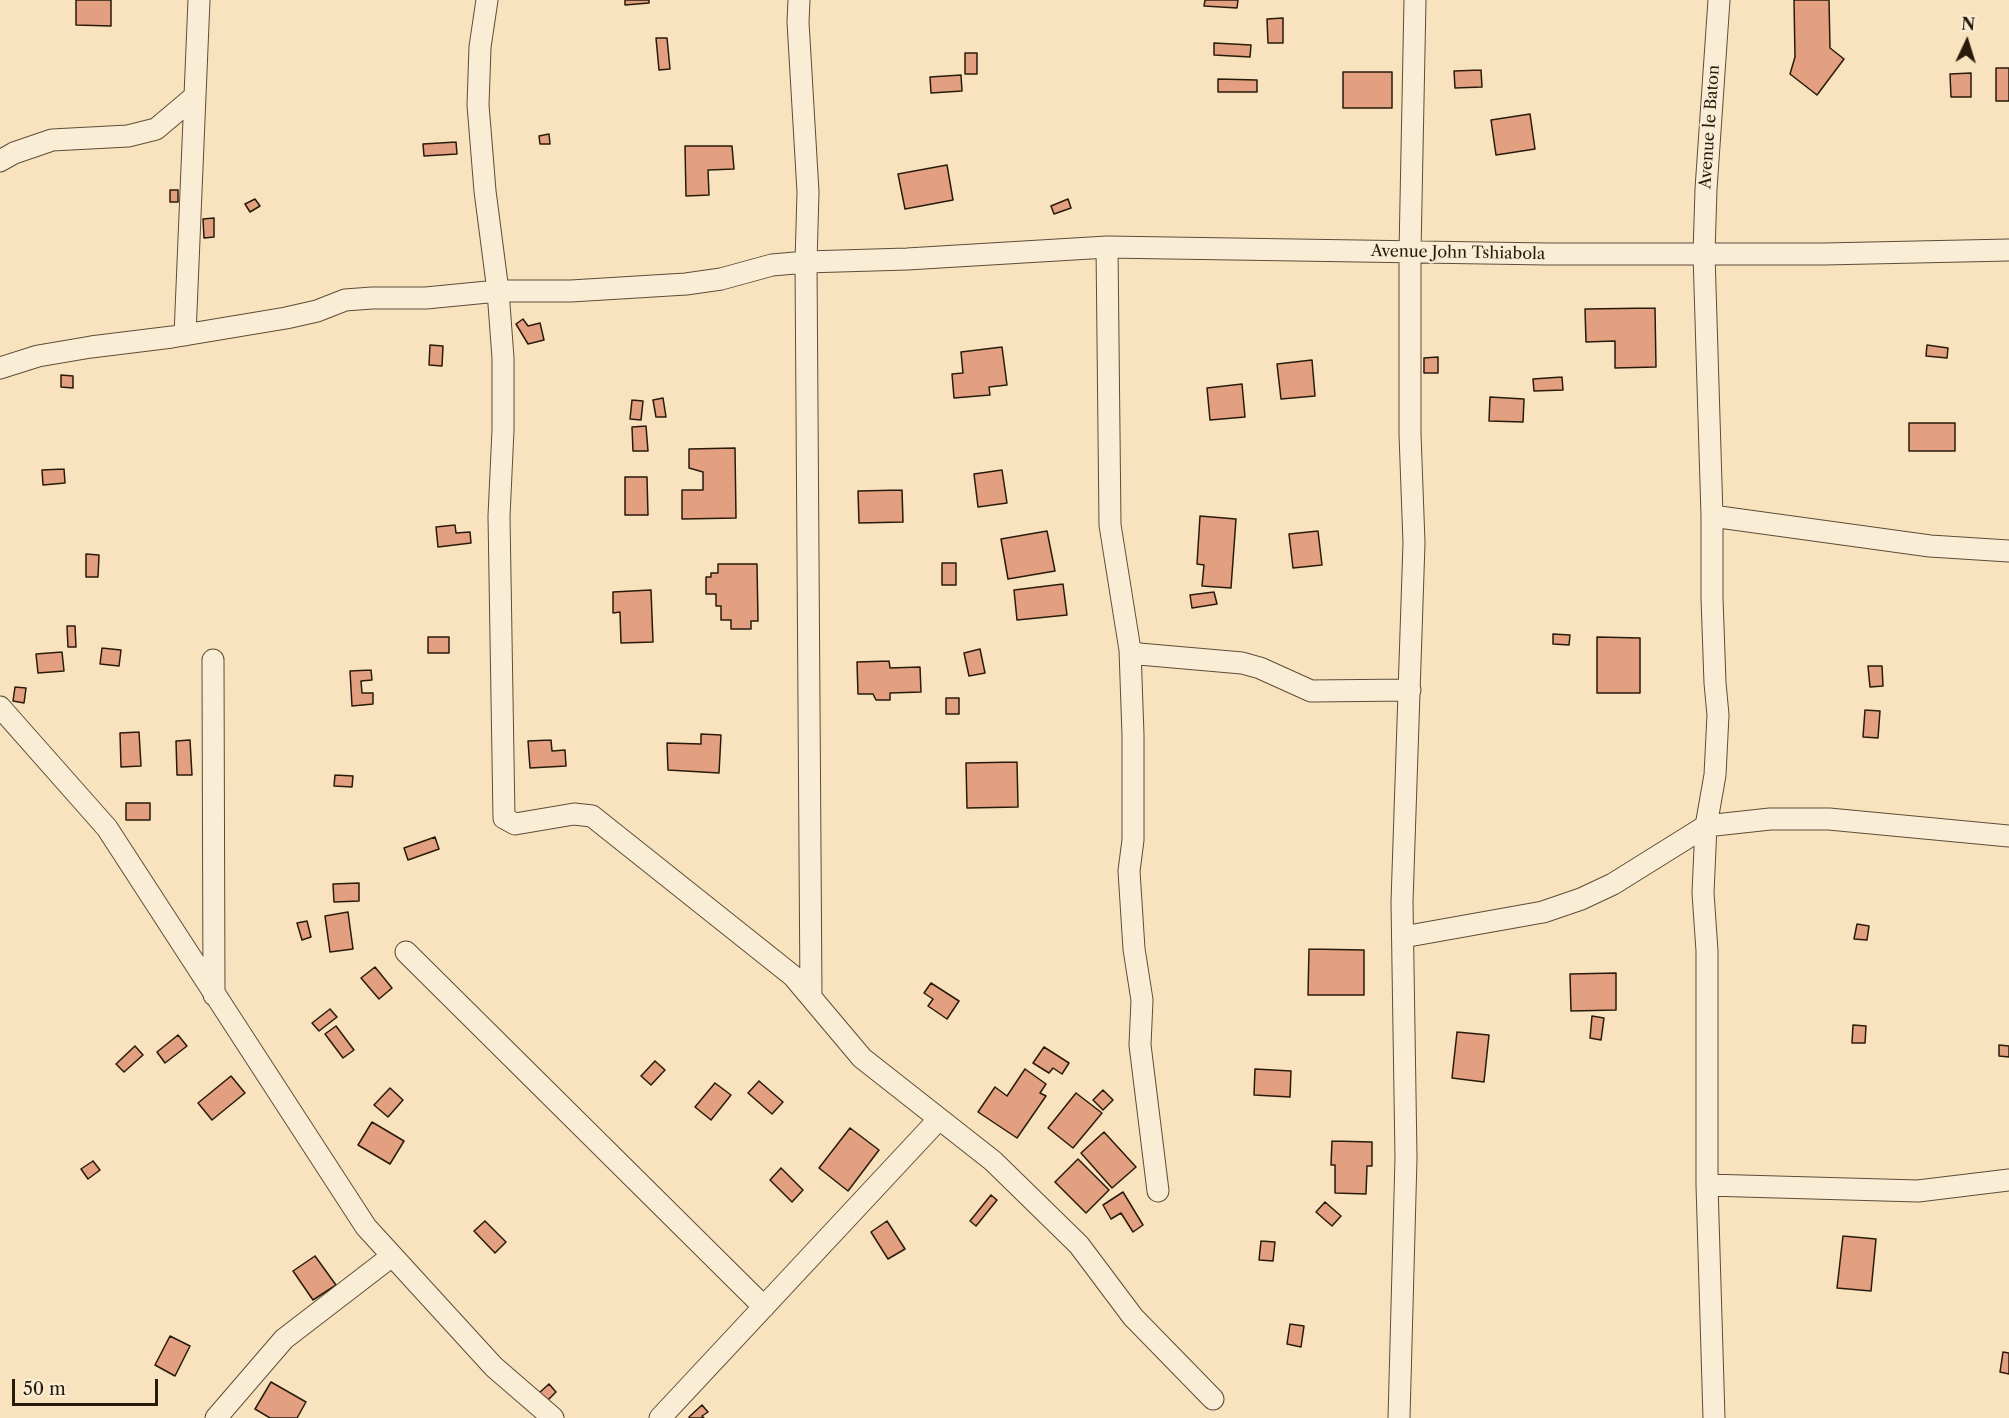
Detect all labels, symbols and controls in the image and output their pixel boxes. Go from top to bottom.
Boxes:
north arrow [1937,12,1997,72]
text: N [1961,14,1976,35]
street label: Avenue le Baton [1696,64,1724,190]
street label: Avenue John Tshiabola [1371,242,1545,264]
scale bar [15,1367,160,1405]
text: 50 m [23,1378,66,1400]

